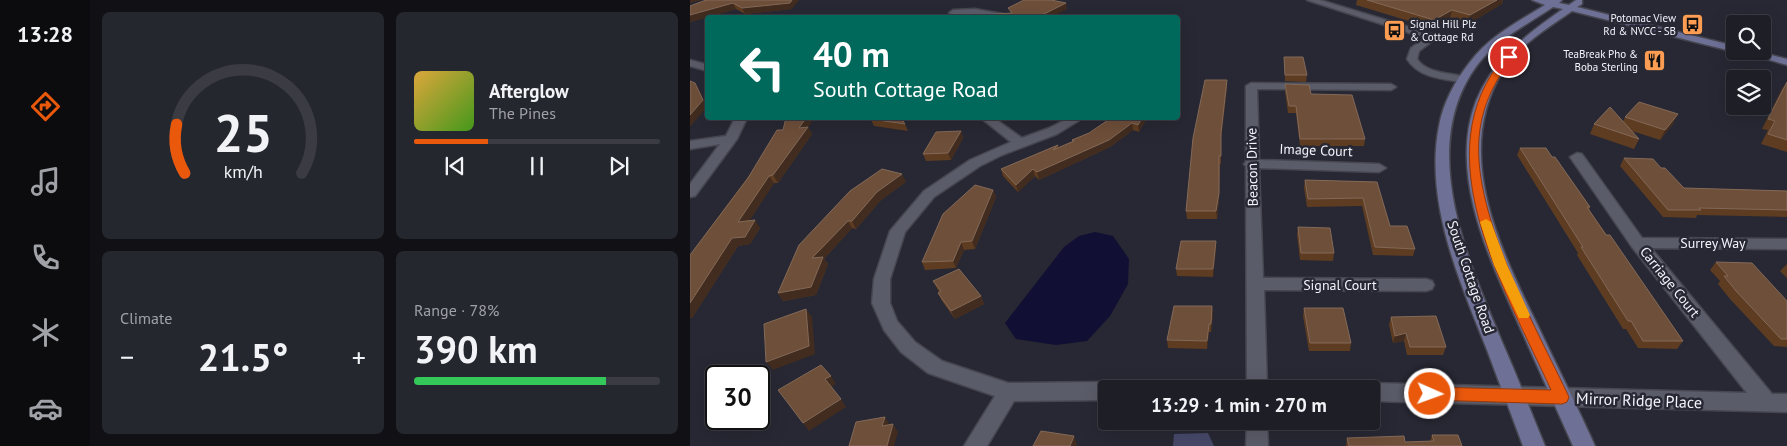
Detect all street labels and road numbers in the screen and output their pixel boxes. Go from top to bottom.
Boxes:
street label: Beacon Drive [1242,128,1262,206]
street label: Image Court [1279,140,1353,160]
street label: South Cottage Road [1443,218,1499,336]
street label: Surrey Way [1680,234,1746,252]
street label: Carriage Court [1636,243,1704,321]
street label: Signal Court [1303,276,1377,294]
street label: Mirror Ridge Place [1576,388,1702,412]

